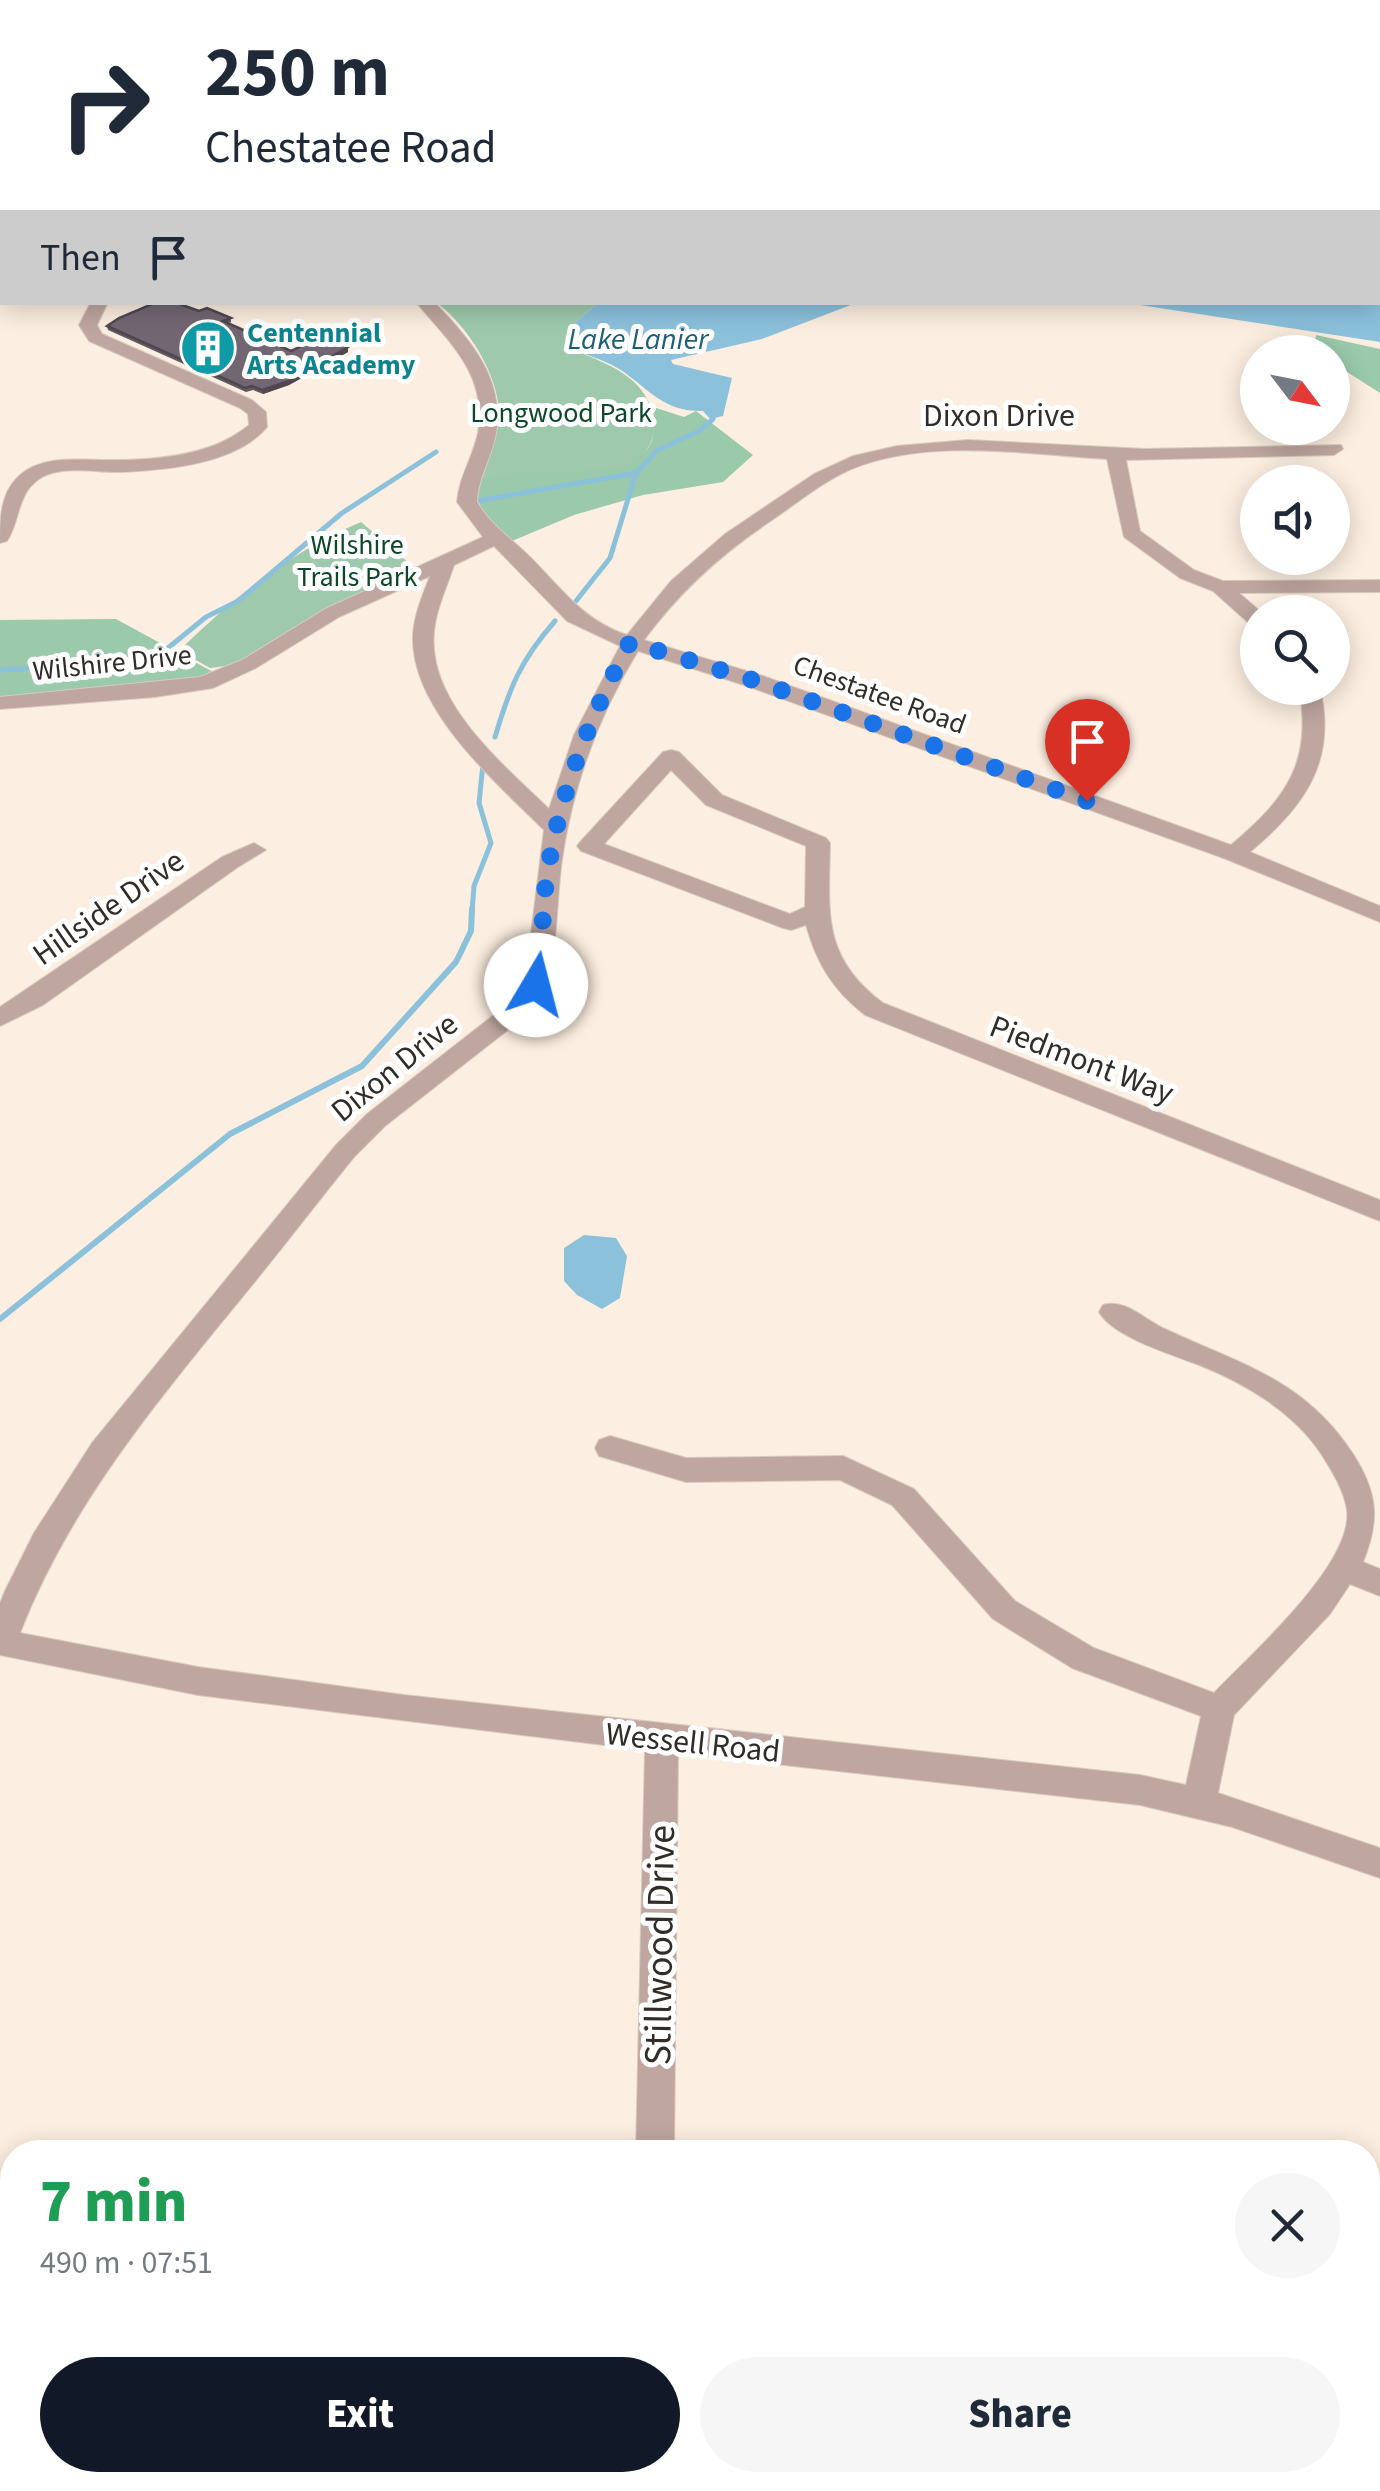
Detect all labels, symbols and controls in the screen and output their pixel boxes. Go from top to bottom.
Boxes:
text: 250 m [205,23,390,123]
icon: right [40,40,170,170]
text: Chestatee Road [205,116,497,180]
icon: arrive [141,230,196,285]
text: Then [40,231,121,285]
place label: Centennial Arts Academy [246,313,416,385]
building icon: Centennial Arts Academy [178,318,238,378]
water label: Lake Lanier [568,318,710,361]
north arrow [1240,335,1350,445]
map controls [1240,335,1350,705]
park label: Longwood Park [470,393,652,433]
street label: Dixon Drive [923,393,1075,439]
button: sound [1240,465,1350,575]
park label: Wilshire Trails Park [297,525,417,597]
button: search [1240,595,1350,705]
street label: Wilshire Drive [31,635,194,691]
street label: Chestatee Road [788,645,972,745]
pin [1045,699,1130,802]
icon: arrive [1060,714,1115,769]
street label: Hillside Drive [23,839,194,977]
position arrow [484,933,588,1037]
street label: Dixon Drive [321,1002,468,1133]
street label: Piedmont Way [983,1004,1180,1116]
street label: Wessell Road [603,1711,782,1775]
street label: Stillwood Drive [631,1824,689,2066]
text: 7 min [40,2160,187,2245]
button: close [1235,2173,1340,2278]
text: 490 m · 07:51 [40,2240,213,2286]
button: Exit [40,2357,680,2472]
button: Share [700,2357,1340,2472]

